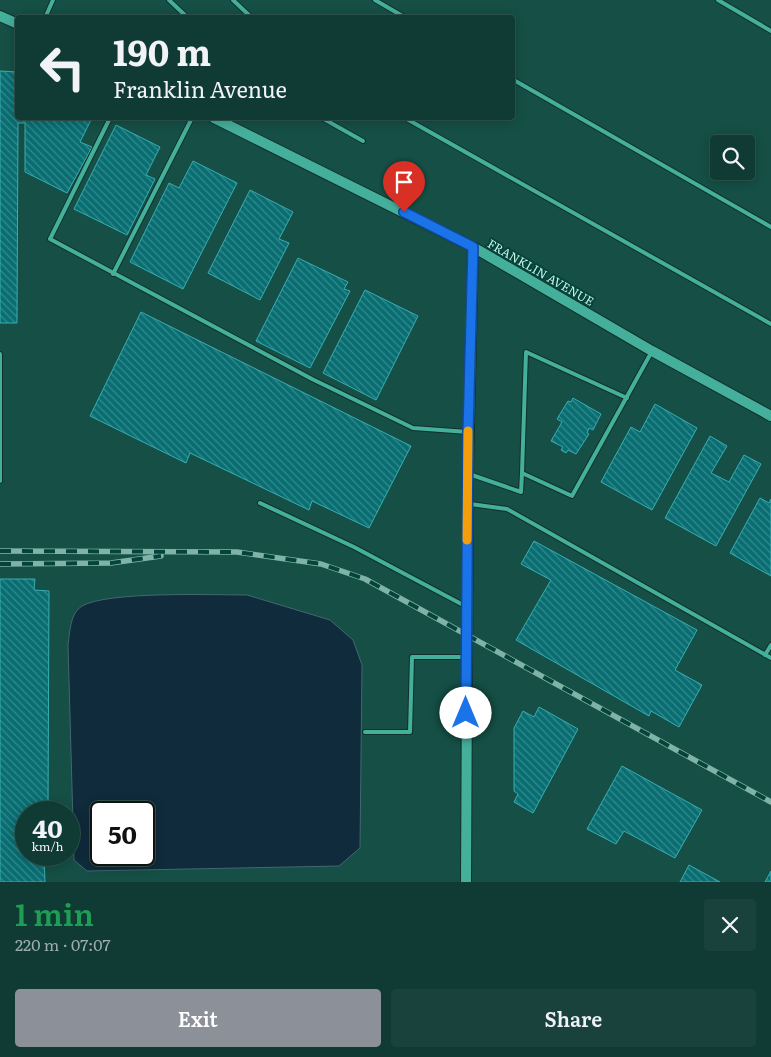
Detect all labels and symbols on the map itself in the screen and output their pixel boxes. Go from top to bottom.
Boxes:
pin [383,161,425,212]
street label: FRANKLIN AVENUE [484,234,598,310]
position arrow [439,686,491,738]
speed limit sign: 50 [90,801,155,866]

